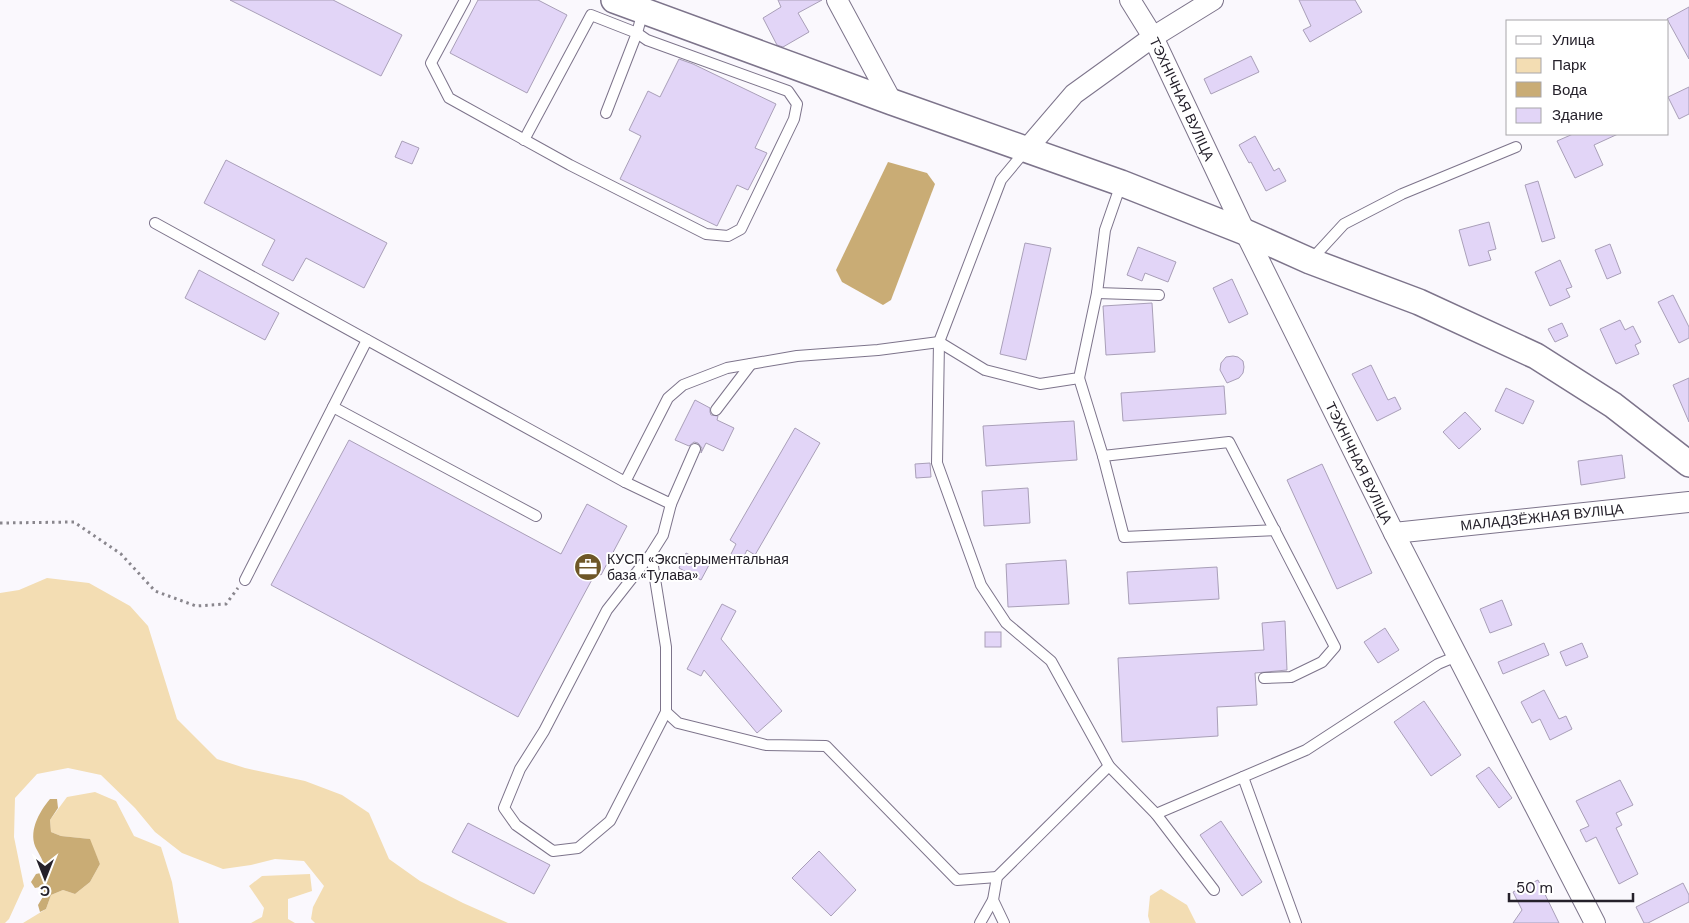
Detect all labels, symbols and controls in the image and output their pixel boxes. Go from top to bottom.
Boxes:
legend [1506,20,1669,135]
text: Улица [1552,30,1595,50]
street label: ТЭХНІЧНАЯ ВУЛІЦА [1145,34,1219,164]
text: Парк [1552,55,1586,75]
text: Вода [1552,80,1588,100]
text: Здание [1552,105,1603,125]
street label: ТЭХНІЧНАЯ ВУЛІЦА [1322,399,1397,528]
street label: МАЛАДЗЁЖНАЯ ВУЛІЦА [1460,499,1625,535]
place label: КУСП «Эксперыментальная база «Тулава» [607,550,789,584]
office icon: КУСП «Эксперыментальная база «Тулава» [573,552,603,582]
north arrow [20,853,70,903]
scale bar [1509,870,1633,902]
text: 50 m [1516,878,1553,898]
text: С [40,882,50,900]

